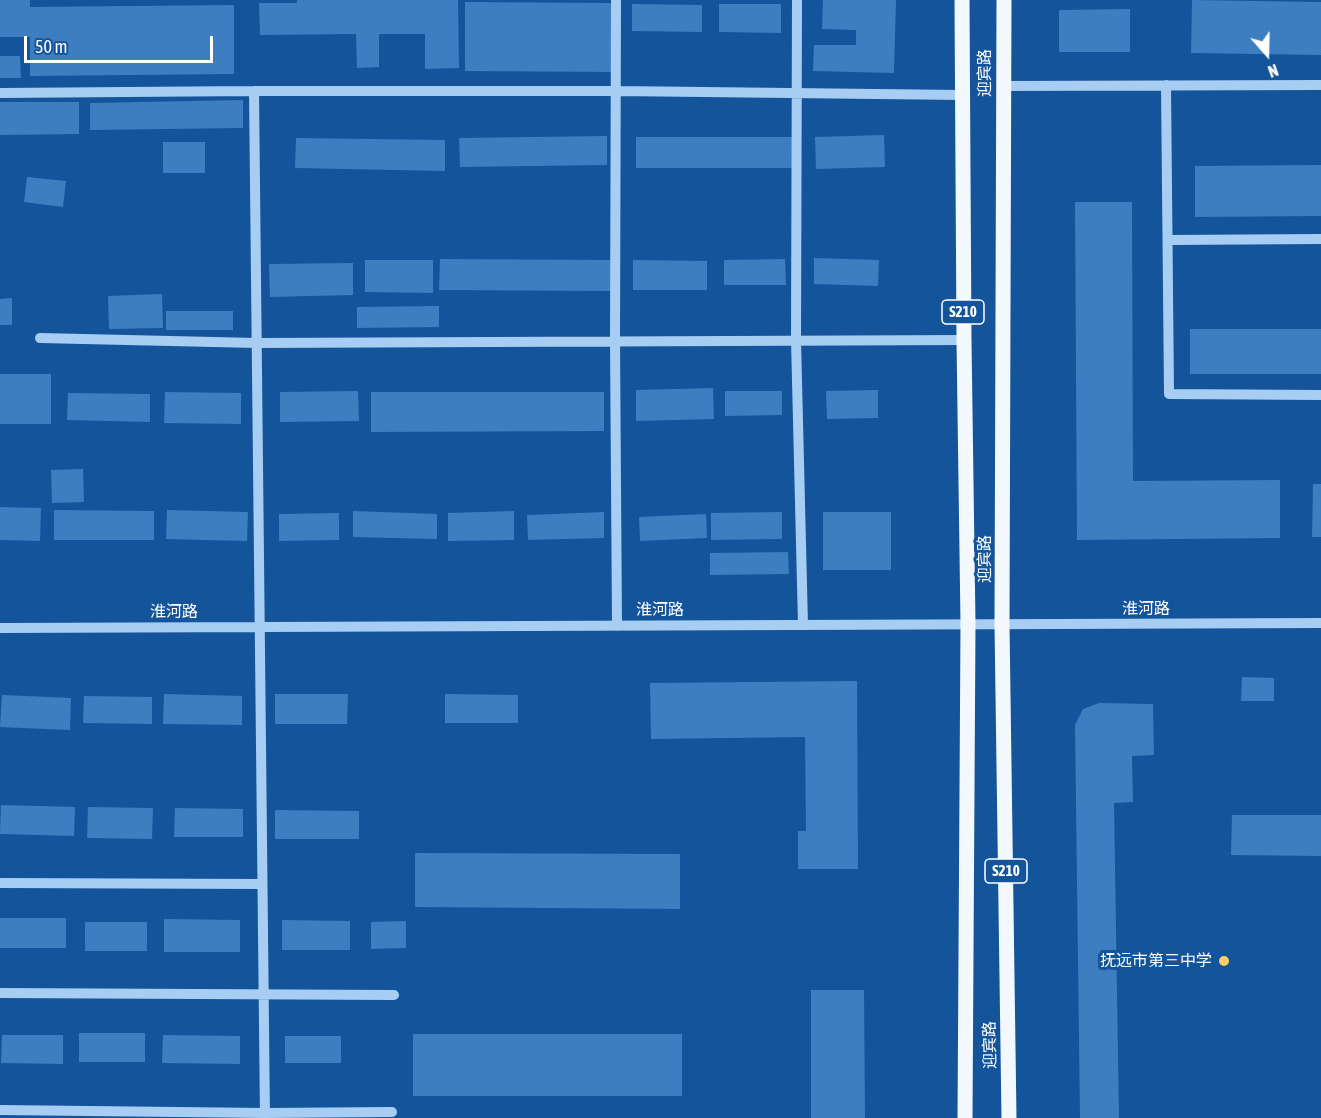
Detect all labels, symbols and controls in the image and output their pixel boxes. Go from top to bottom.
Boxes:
scale bar [27,24,216,62]
north arrow [1237,24,1297,84]
text: 50 m [35,36,67,57]
street label: 迎宾路 [975,49,995,97]
text: N [1266,61,1281,81]
road number: S210 [942,300,984,324]
street label: 迎宾路 [975,535,995,583]
street label: 淮河路 [1122,599,1170,619]
street label: 淮河路 [636,600,684,620]
street label: 淮河路 [150,602,198,622]
road number: S210 [985,859,1027,883]
place label: 抚远市第三中学 [1100,951,1212,971]
marker: 抚远市第三中学 [1217,954,1231,968]
street label: 迎宾路 [980,1021,1000,1069]

